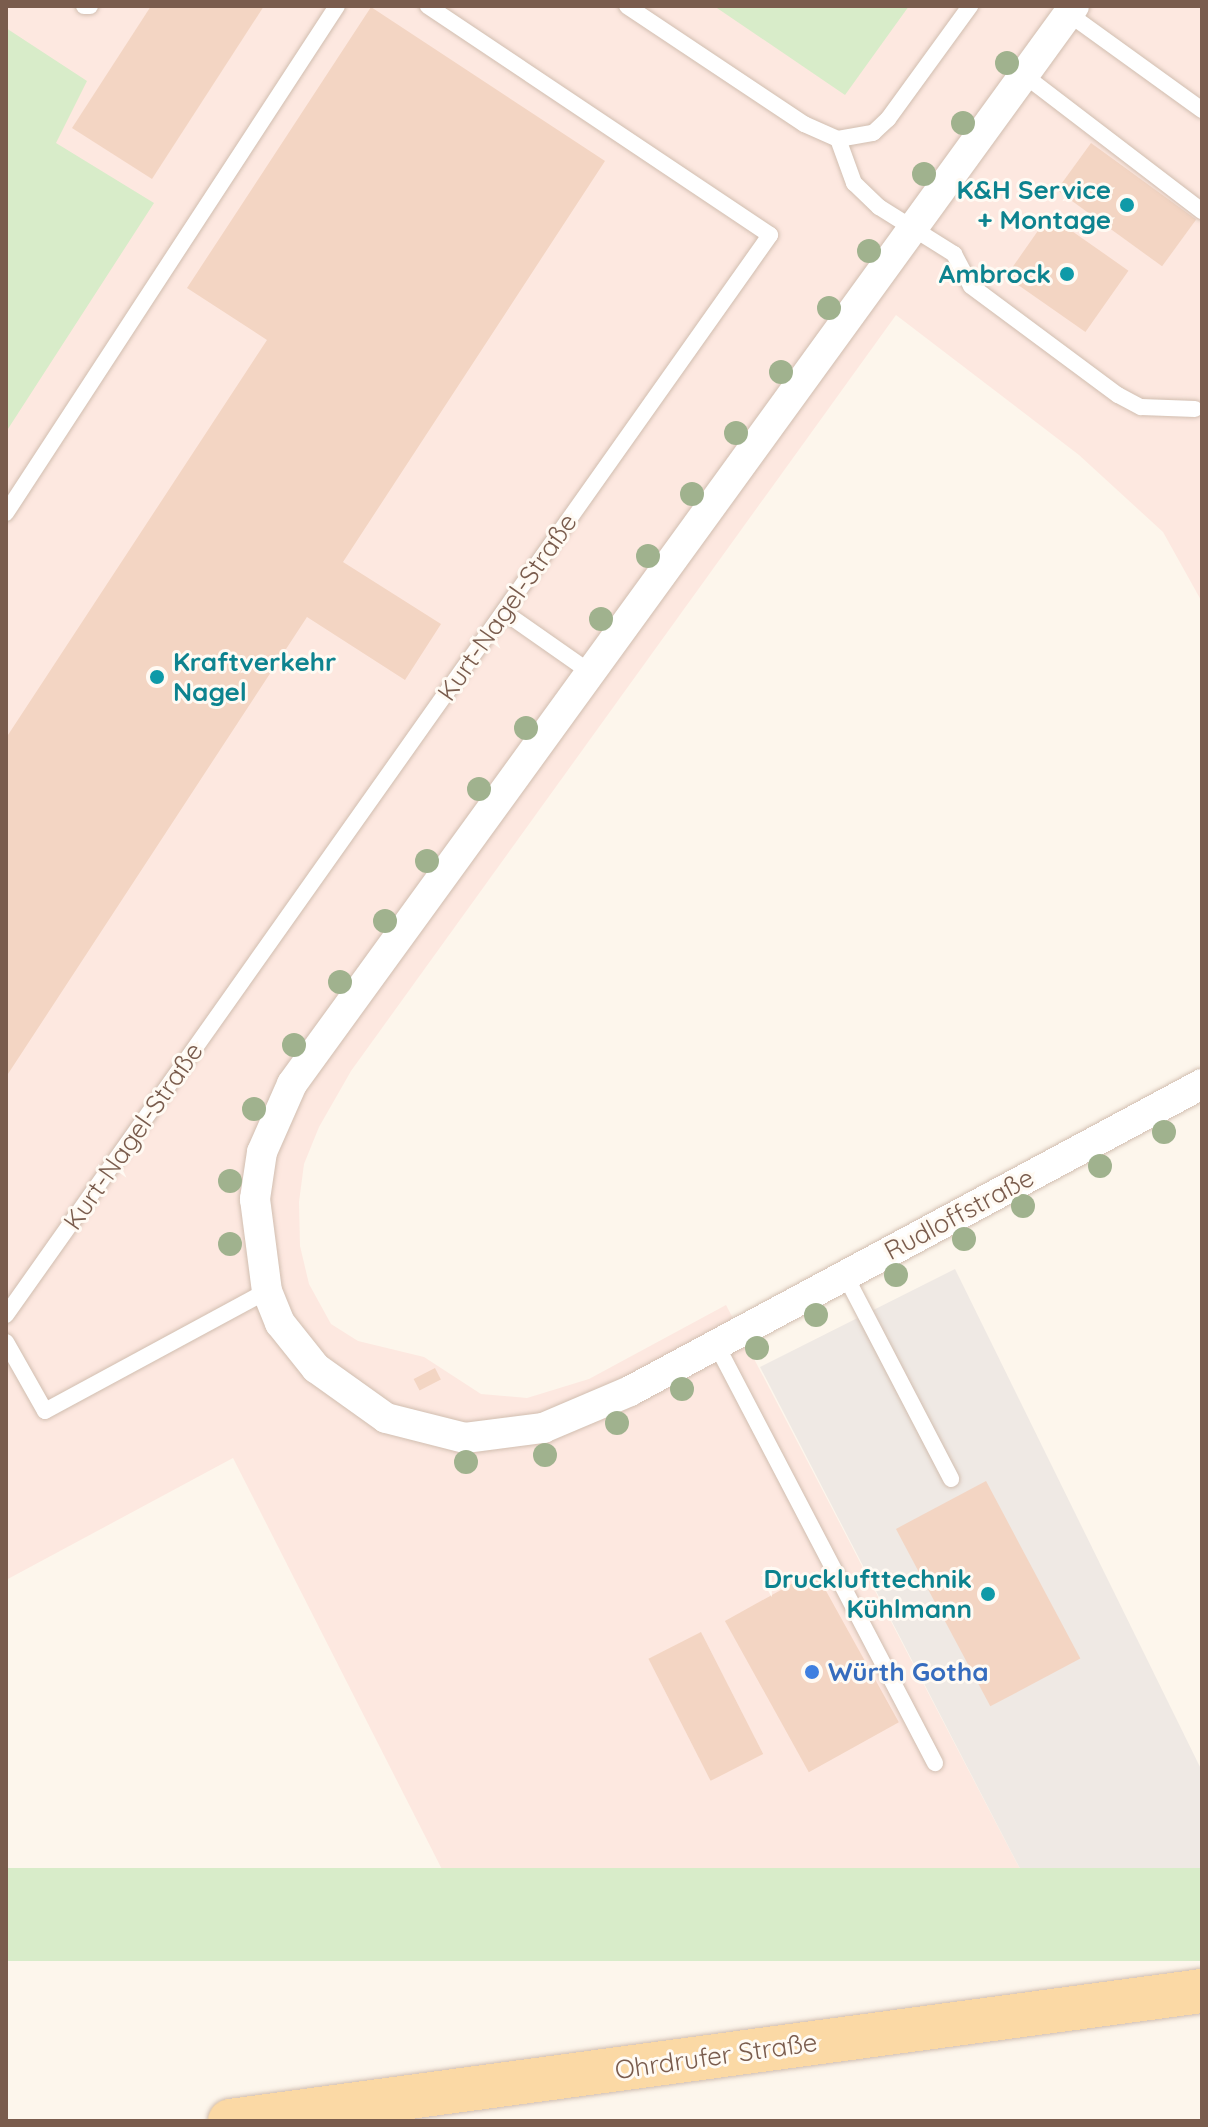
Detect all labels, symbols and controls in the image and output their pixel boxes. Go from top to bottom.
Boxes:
place label: K&H Service + Montage [957,174,1111,236]
marker: K&H Service + Montage [1118,196,1136,214]
place label: Ambrock [939,258,1051,290]
marker: Ambrock [1058,265,1076,283]
street label: Kurt-Nagel-Straße [431,507,583,707]
place label: Kraftverkehr Nagel [173,646,336,708]
marker: Kraftverkehr Nagel [148,668,166,686]
street label: Kurt-Nagel-Straße [57,1036,209,1236]
street label: Rudloffstraße [879,1162,1039,1266]
place label: Drucklufttechnik Kühlmann [763,1563,972,1624]
marker: Drucklufttechnik Kühlmann [979,1585,997,1603]
place label: Würth Gotha [828,1656,988,1688]
marker: Würth Gotha [803,1663,821,1681]
street label: Ohrdrufer Straße [613,2026,819,2086]

